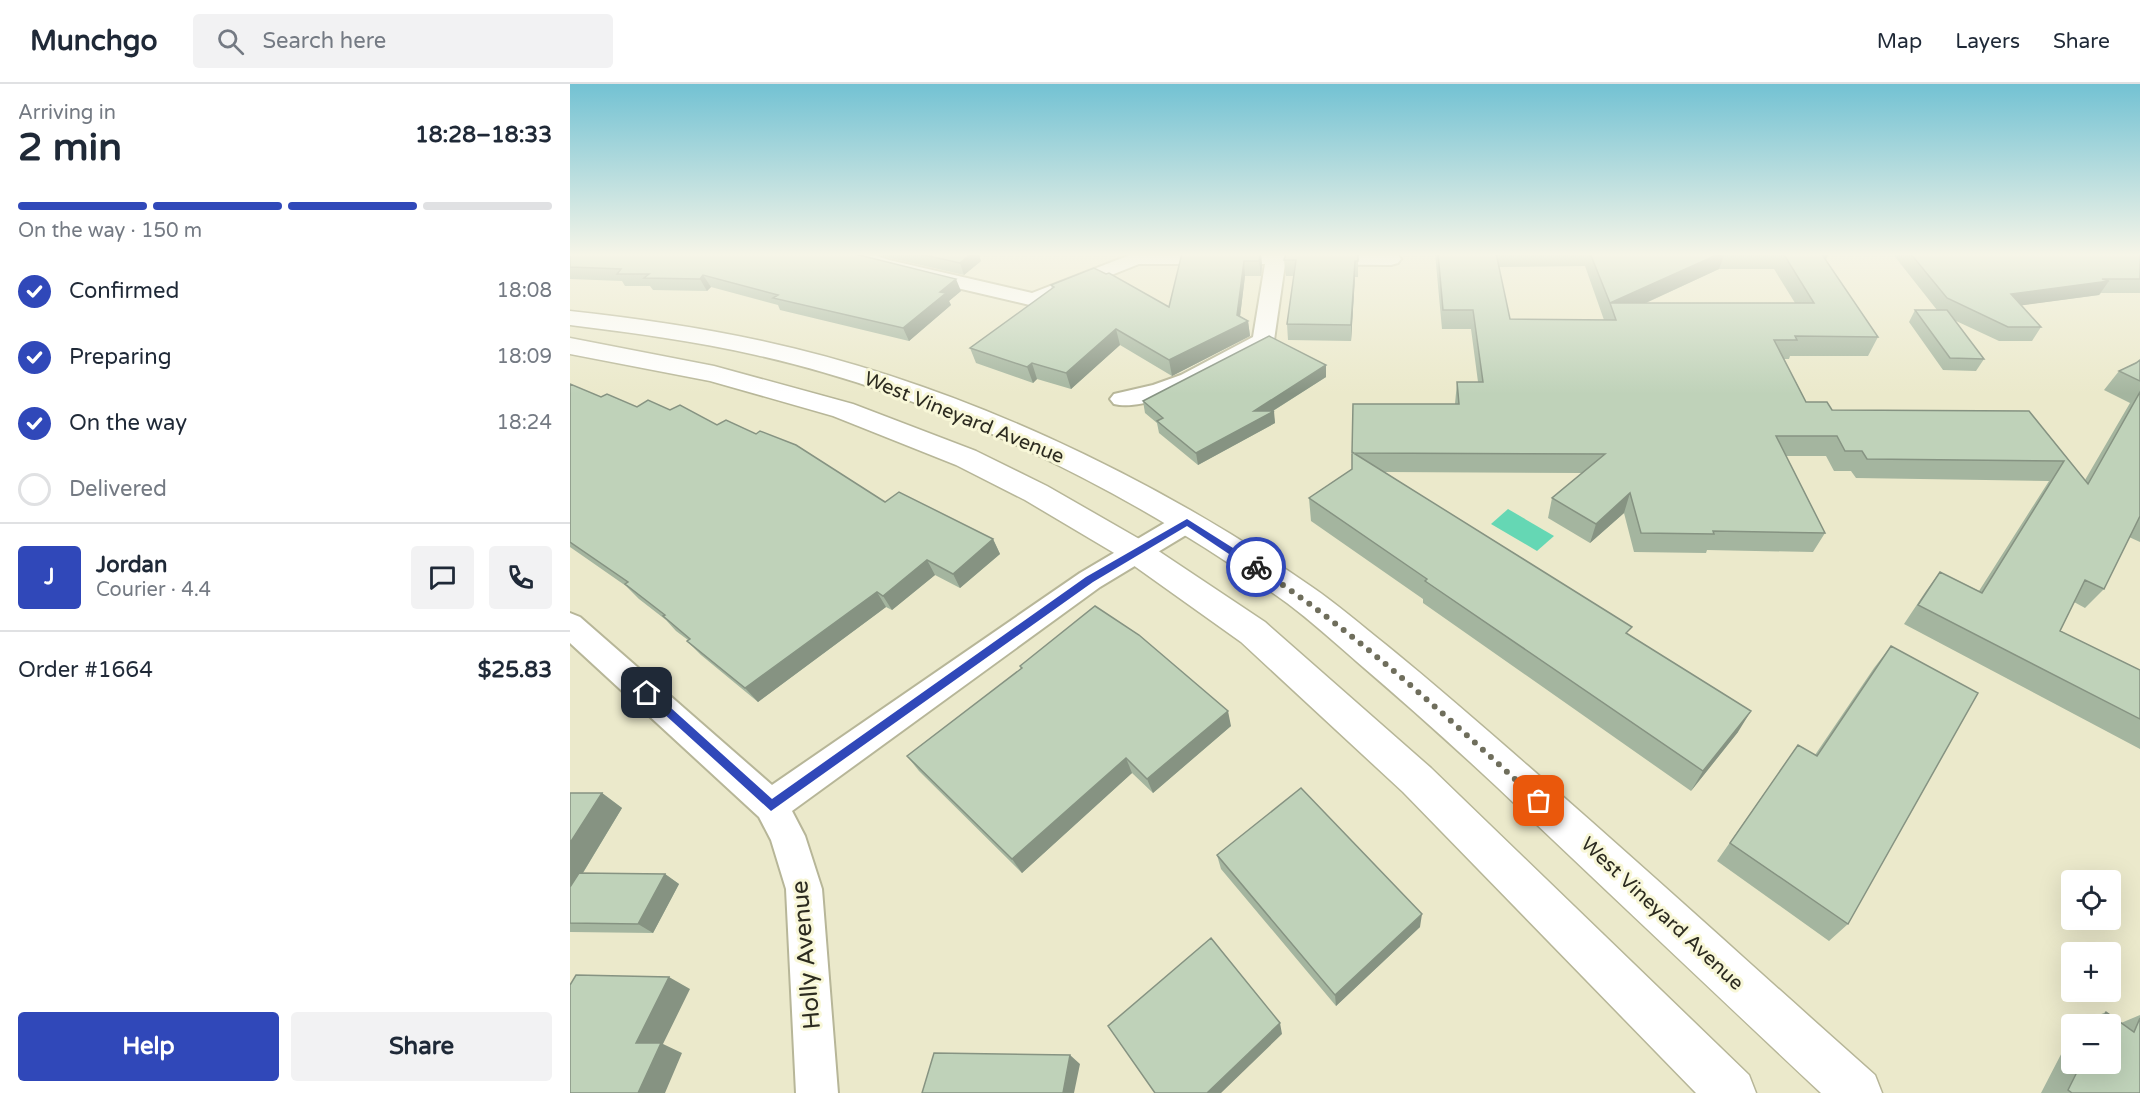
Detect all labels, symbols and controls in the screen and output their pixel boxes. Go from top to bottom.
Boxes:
search box [193,14,613,68]
text: Munchgo [30,24,157,58]
icon: search [214,25,247,58]
text: Search here [262,28,386,54]
text: Map [1877,29,1922,54]
text: Layers [1955,29,2020,54]
text: Share [2053,29,2110,54]
text: Arriving in [18,101,116,125]
text: 18:28–18:33 [415,122,552,148]
text: 2 min [18,124,122,171]
text: On the way · 150 m [18,219,202,243]
icon: check [18,275,51,308]
text: Confirmed [69,278,179,304]
text: 18:08 [497,279,552,303]
icon: check [18,341,51,374]
text: Preparing [69,344,172,370]
text: 18:09 [497,345,552,369]
street label: West Vineyard Avenue [860,367,1068,469]
icon: check [18,407,51,440]
text: On the way [69,410,187,436]
text: 18:24 [497,411,552,435]
text: Delivered [69,476,167,502]
courier [1226,537,1286,597]
button: chat [411,546,474,609]
button: phone [489,546,552,609]
icon: bike [1240,551,1273,584]
text: Jordan [96,552,167,578]
text: J [44,564,55,590]
text: Courier · 4.4 [96,578,211,602]
text: Order #1664 [18,657,153,683]
text: $25.83 [478,657,552,683]
pin [621,667,672,718]
icon: home [630,676,663,709]
pin [1513,775,1564,826]
icon: bag [1522,784,1555,817]
street label: West Vineyard Avenue [1576,832,1748,996]
map controls [2061,870,2121,1074]
button: locate [2061,870,2121,930]
street label: Holly Avenue [785,879,827,1031]
button: + [2061,942,2121,1002]
button: Help [18,1012,279,1081]
button: Share [291,1012,552,1081]
button: − [2061,1014,2121,1074]

